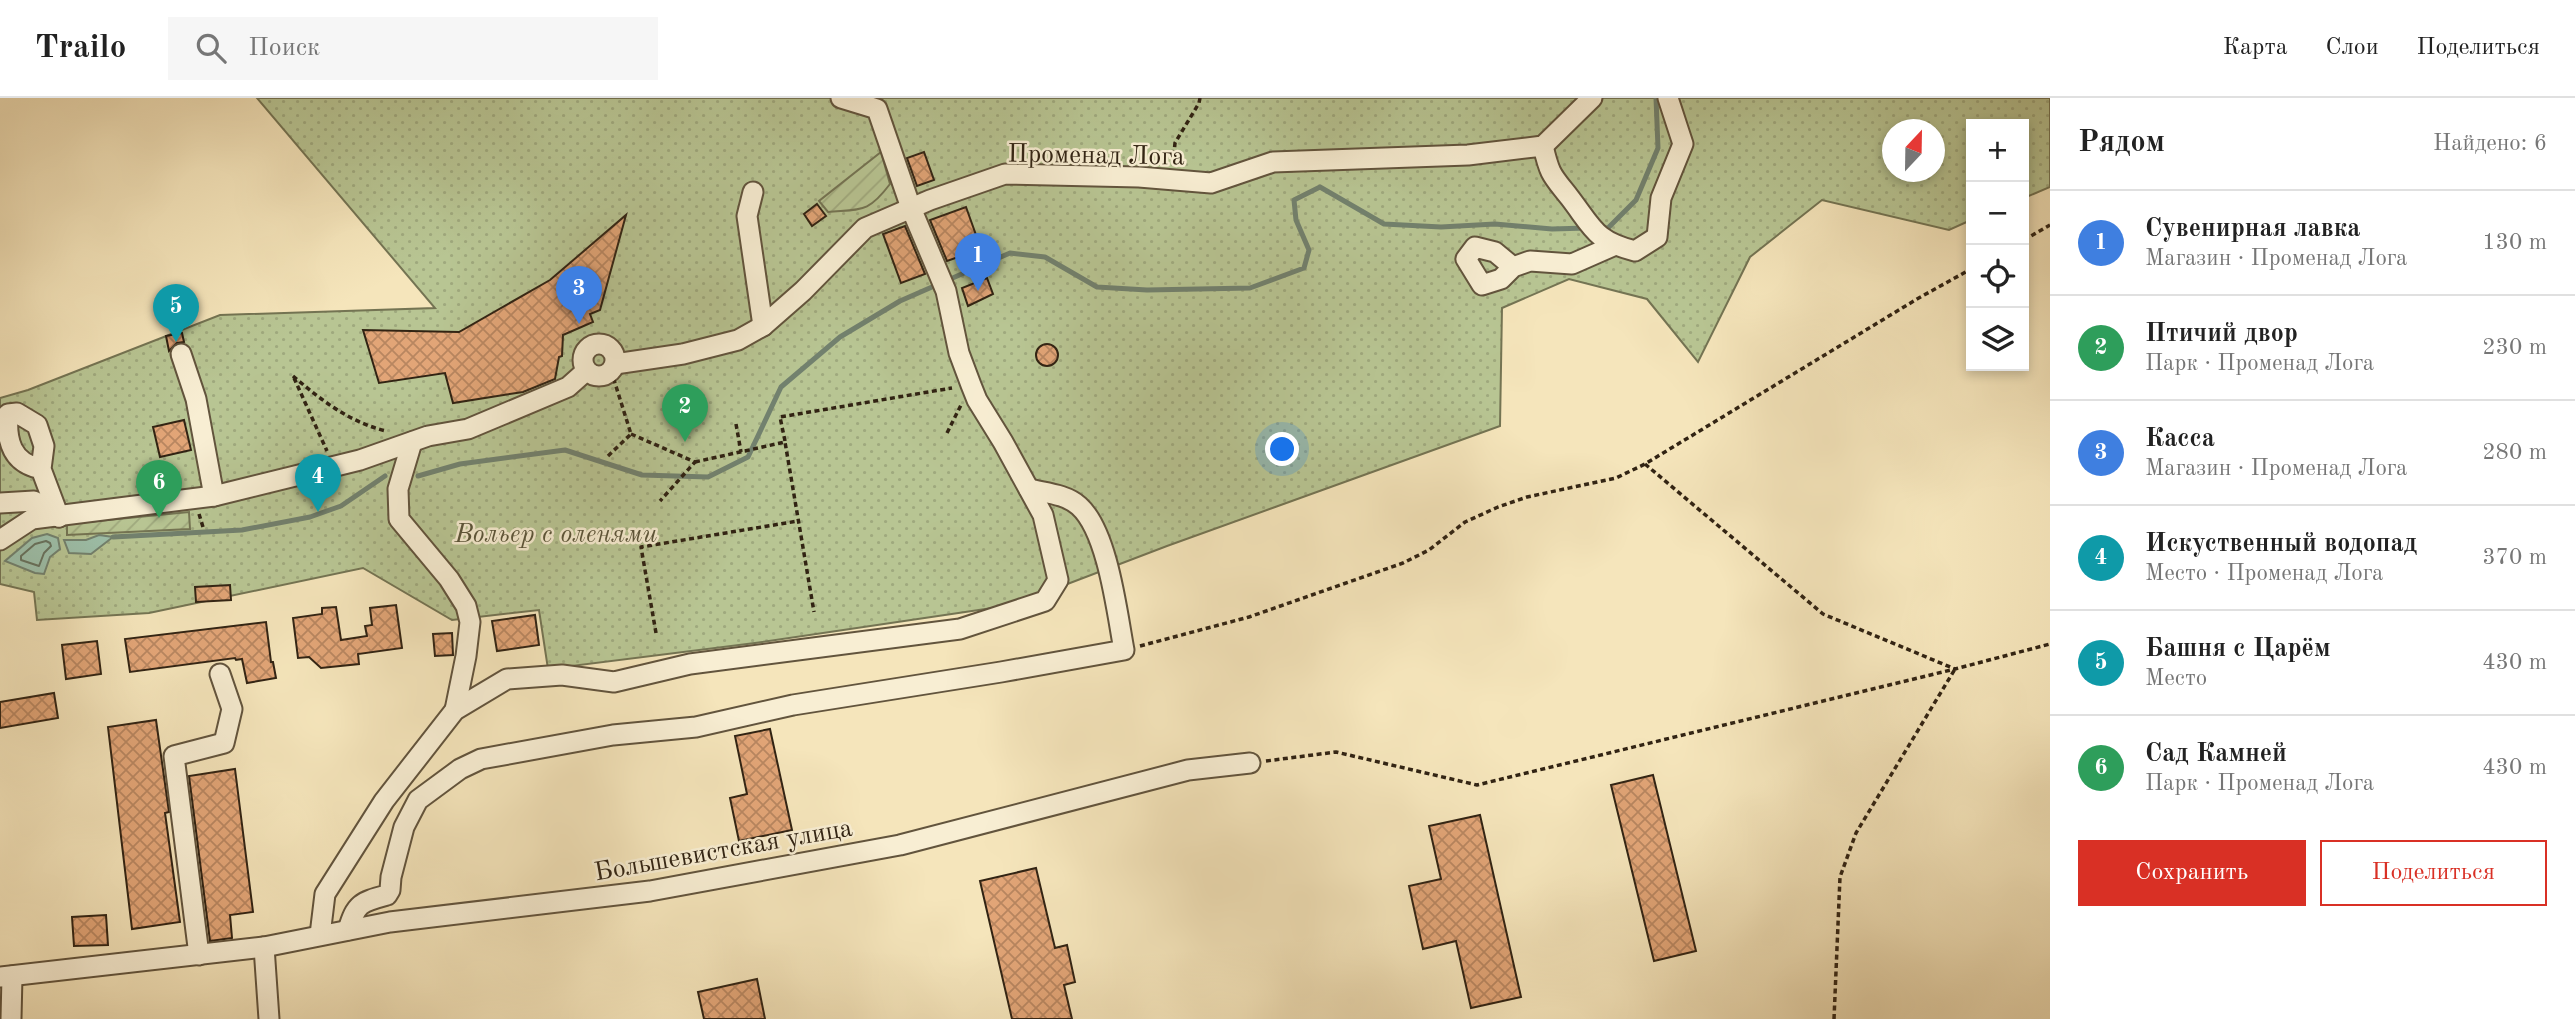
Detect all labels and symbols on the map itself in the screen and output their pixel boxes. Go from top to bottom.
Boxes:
north arrow [1882,119,1945,182]
street label: Променад Лога [1007,141,1185,171]
pin: 1 [955,233,1001,291]
pin: 3 [556,266,602,324]
pin: 5 [153,284,199,342]
pin: 2 [662,384,708,442]
your location [1265,432,1299,466]
pin: 4 [295,454,341,512]
pin: 6 [136,460,182,518]
park label: Вольер с оленями [454,522,658,548]
street label: Большевистская улица [592,815,855,886]

